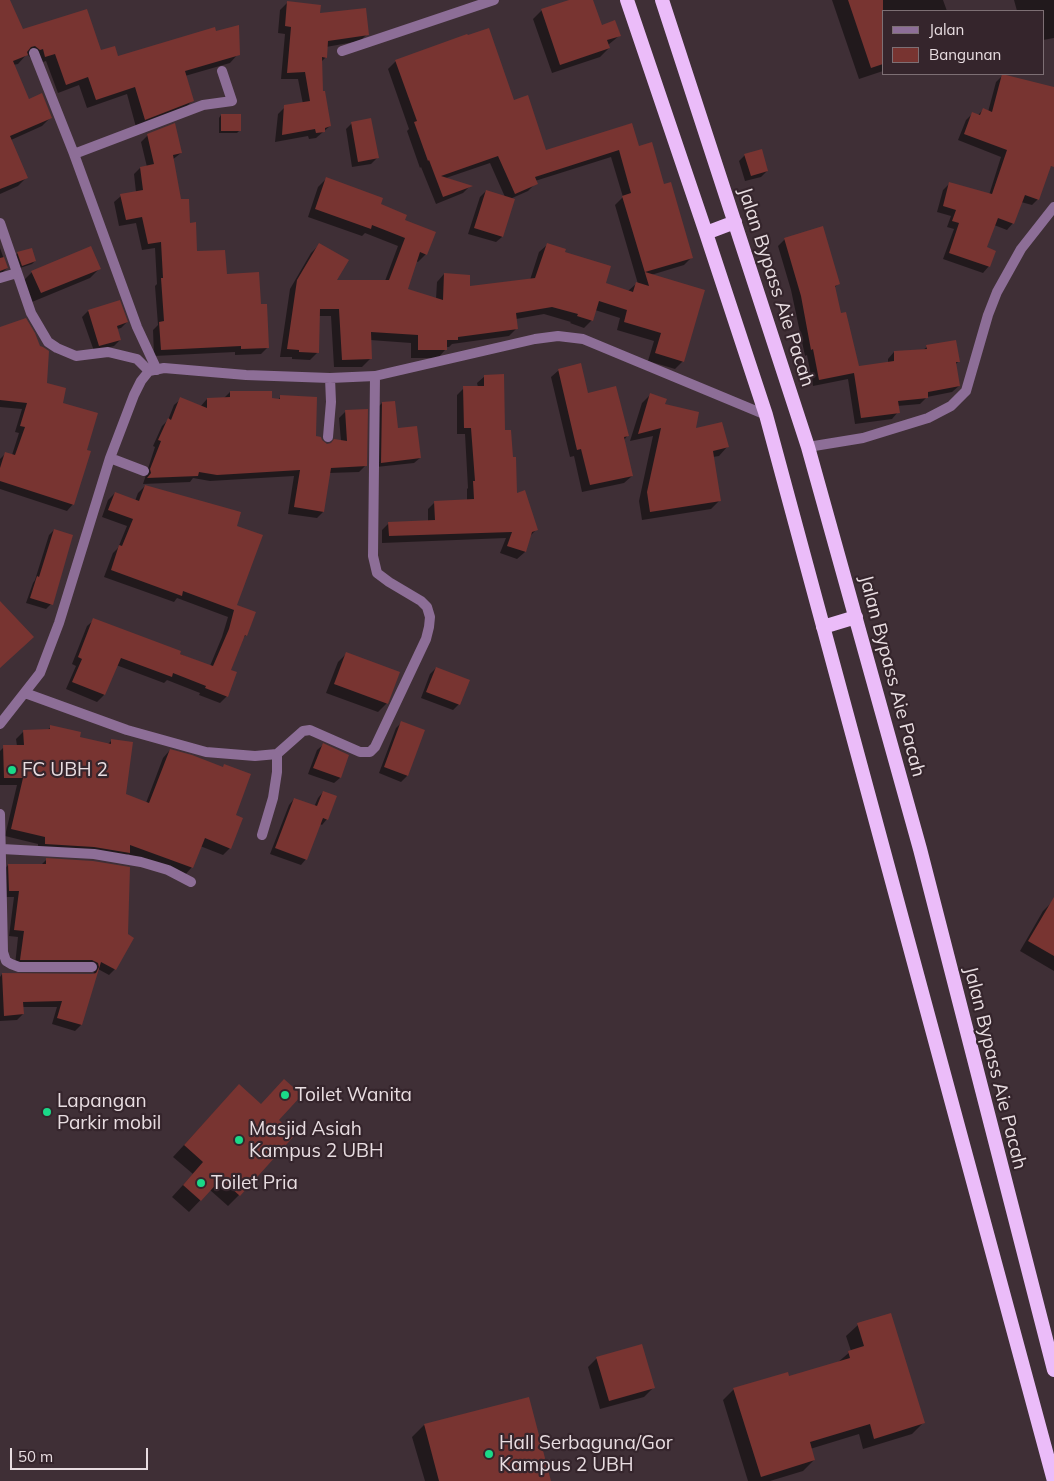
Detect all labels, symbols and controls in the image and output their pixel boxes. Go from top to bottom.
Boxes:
legend [882,10,1044,75]
text: Jalan [929,20,964,39]
text: Bangunan [929,45,1001,64]
street label: Jalan Bypass Aie Pacah [733,184,819,390]
street label: Jalan Bypass Aie Pacah [854,572,930,780]
place label: FC UBH 2 [22,759,108,781]
marker: FC UBH 2 [6,764,18,776]
street label: Jalan Bypass Aie Pacah [959,964,1031,1172]
place label: Toilet Wanita [295,1084,412,1106]
marker: Toilet Wanita [279,1089,291,1101]
place label: Lapangan Parkir mobil [57,1090,161,1134]
marker: Lapangan Parkir mobil [41,1106,53,1118]
place label: Masjid Asiah Kampus 2 UBH [249,1118,384,1162]
marker: Masjid Asiah Kampus 2 UBH [233,1134,245,1146]
place label: Toilet Pria [211,1172,298,1194]
marker: Toilet Pria [195,1177,207,1189]
place label: Hall Serbaguna/Gor Kampus 2 UBH [499,1432,673,1476]
scale bar [12,1438,150,1470]
text: 50 m [18,1447,53,1466]
marker: Hall Serbaguna/Gor Kampus 2 UBH [483,1448,495,1460]

